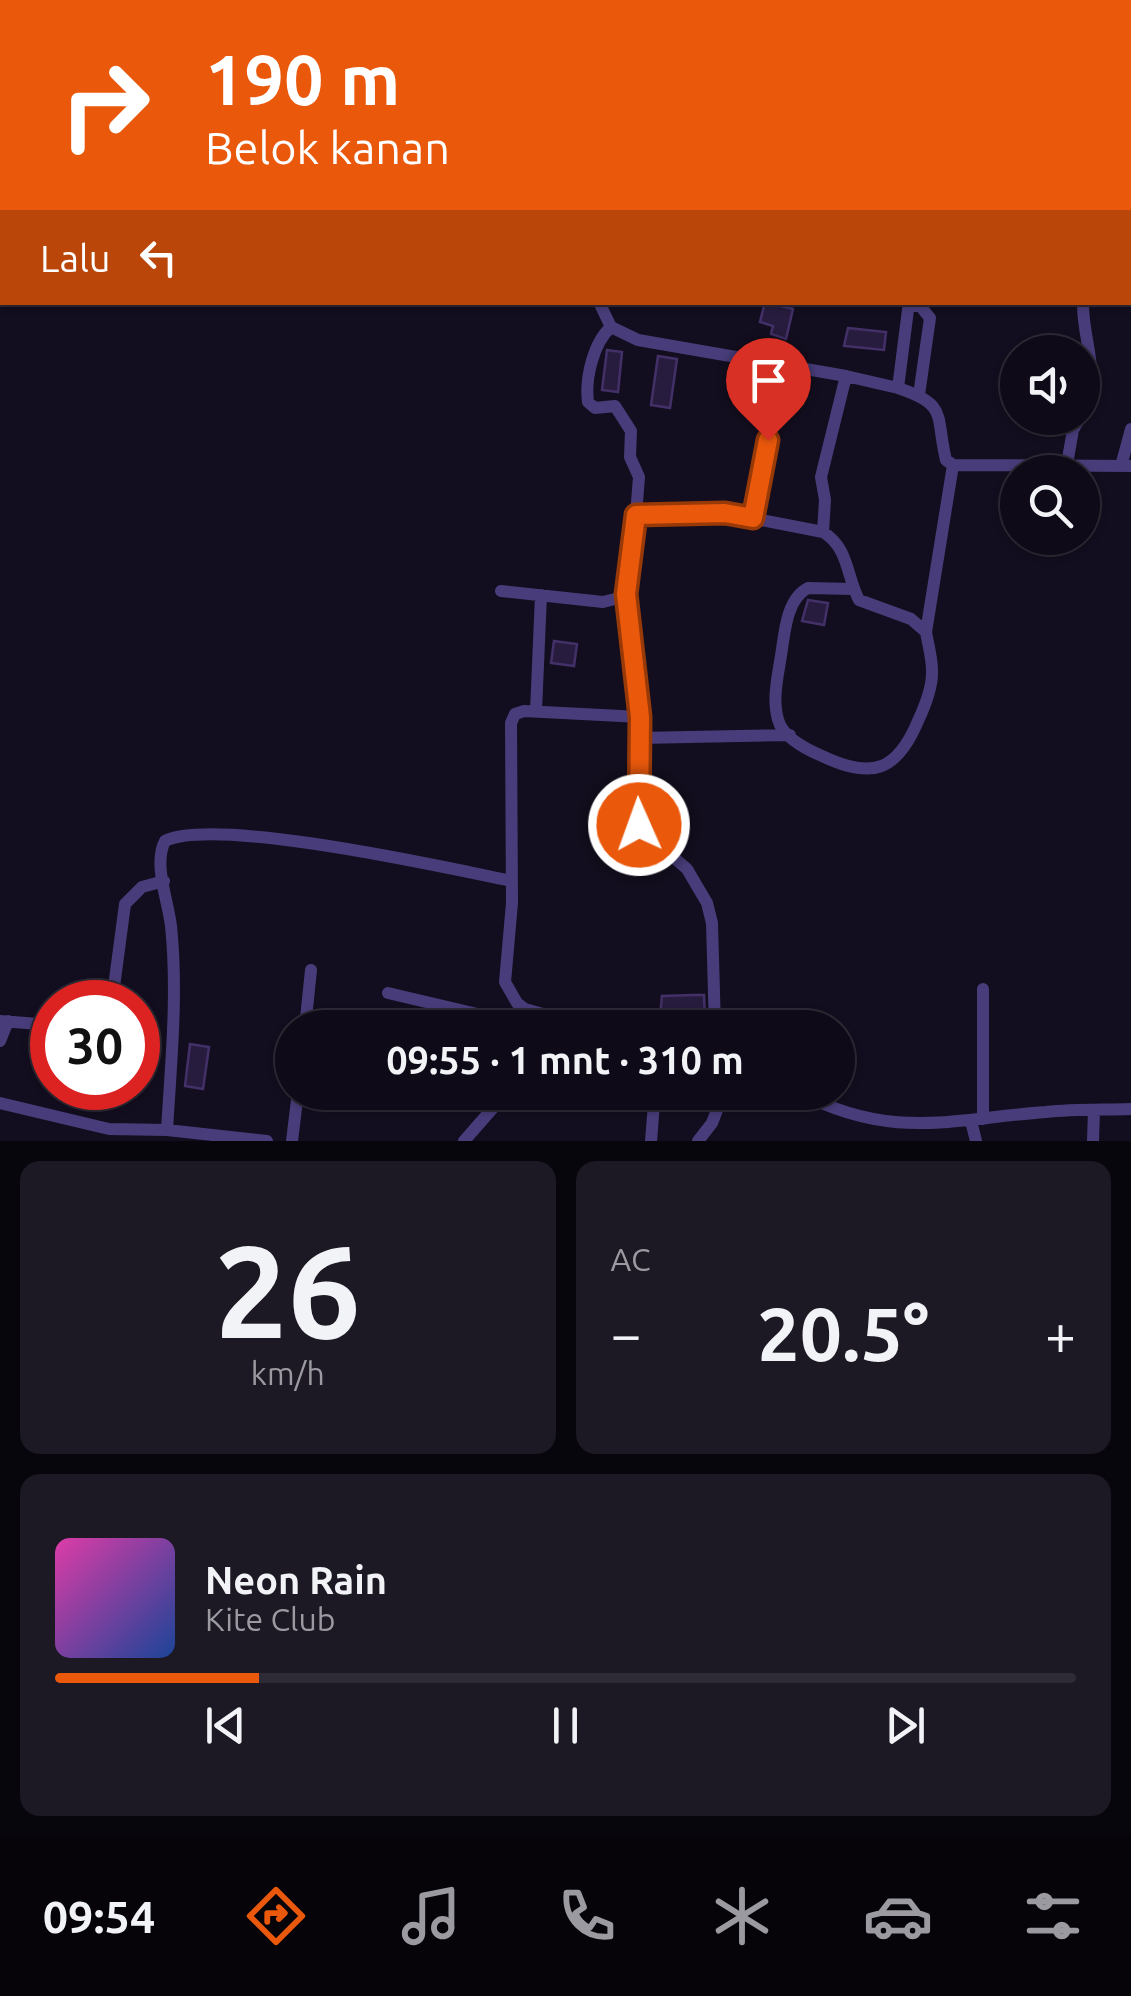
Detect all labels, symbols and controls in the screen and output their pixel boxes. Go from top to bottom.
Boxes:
icon: right [40,40,170,170]
text: 190 m [205,40,400,118]
text: Belok kanan [205,122,450,173]
icon: left [131,230,186,285]
text: Lalu [40,237,111,279]
map controls [1000,335,1100,555]
button: sound [1000,335,1100,435]
pin [726,338,811,441]
icon: arrive [741,353,796,408]
button: search [1000,455,1100,555]
position arrow [587,773,691,877]
speed limit sign: 30 [30,980,160,1110]
text: 09:55 · 1 mnt · 310 m [386,1039,744,1081]
text: 26 [214,1217,361,1363]
text: AC [611,1241,651,1277]
text: 20.5° [757,1291,929,1375]
text: − [611,1303,642,1364]
text: + [1045,1303,1076,1364]
text: km/h [251,1355,325,1391]
text: Neon Rain [205,1559,387,1601]
text: Kite Club [205,1601,335,1637]
icon: previous [198,1698,253,1753]
icon: pause [538,1698,593,1753]
icon: next [878,1698,933,1753]
icon: directions [241,1881,311,1951]
icon: music [396,1881,466,1951]
icon: phone [552,1881,622,1951]
icon: climate [707,1881,777,1951]
icon: car [863,1881,933,1951]
icon: filters [1018,1881,1088,1951]
text: 09:54 [43,1891,155,1942]

